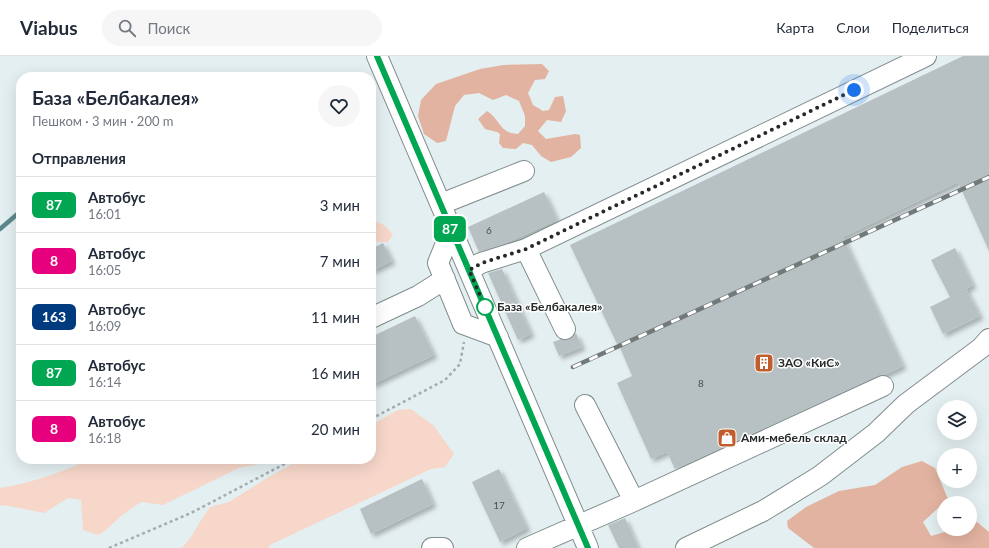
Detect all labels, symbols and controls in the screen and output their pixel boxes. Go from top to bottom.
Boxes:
search box [102,10,382,46]
text: Viabus [20,16,78,39]
icon: search [116,17,138,39]
text: Поиск [148,19,190,37]
text: Карта [776,19,814,36]
text: Слои [836,19,870,36]
text: Поделиться [892,19,969,36]
your location [844,80,864,100]
button: heart [318,85,360,127]
text: База «Белбакалея» [32,86,199,109]
text: Пешком · 3 мин · 200 m [32,113,173,129]
text: Отправления [32,149,126,167]
text: Автобус [88,188,145,206]
text: 87 [46,196,62,213]
text: 3 мин [320,196,360,214]
text: 16:01 [88,206,121,222]
line badge: 87 [432,216,468,242]
text: 87 [442,220,458,237]
house number: 6 [486,224,492,236]
text: Автобус [88,244,145,262]
text: 8 [50,252,58,269]
text: 7 мин [320,252,360,270]
text: 16:05 [88,262,121,278]
marker: База «Белбакалея» [476,298,494,316]
place label: База «Белбакалея» [497,299,603,314]
text: Автобус [88,300,145,318]
text: 163 [42,308,66,325]
text: 11 мин [311,308,360,326]
text: 16:09 [88,318,121,334]
building icon: ЗАО «КиС» [753,352,775,374]
place label: ЗАО «КиС» [778,355,840,370]
text: Автобус [88,356,145,374]
text: 87 [46,364,62,381]
text: 16 мин [311,364,360,382]
text: 16:14 [88,374,121,390]
house number: 8 [698,377,704,389]
map controls [937,400,977,536]
button: layers [937,400,977,440]
text: Автобус [88,412,145,430]
text: 8 [50,420,58,437]
text: 20 мин [311,420,360,438]
shop icon: Ами-мебель склад [716,427,738,449]
text: 16:18 [88,430,121,446]
place label: Ами-мебель склад [740,430,847,445]
button: + [937,448,977,488]
button: − [937,496,977,536]
house number: 17 [493,499,505,511]

